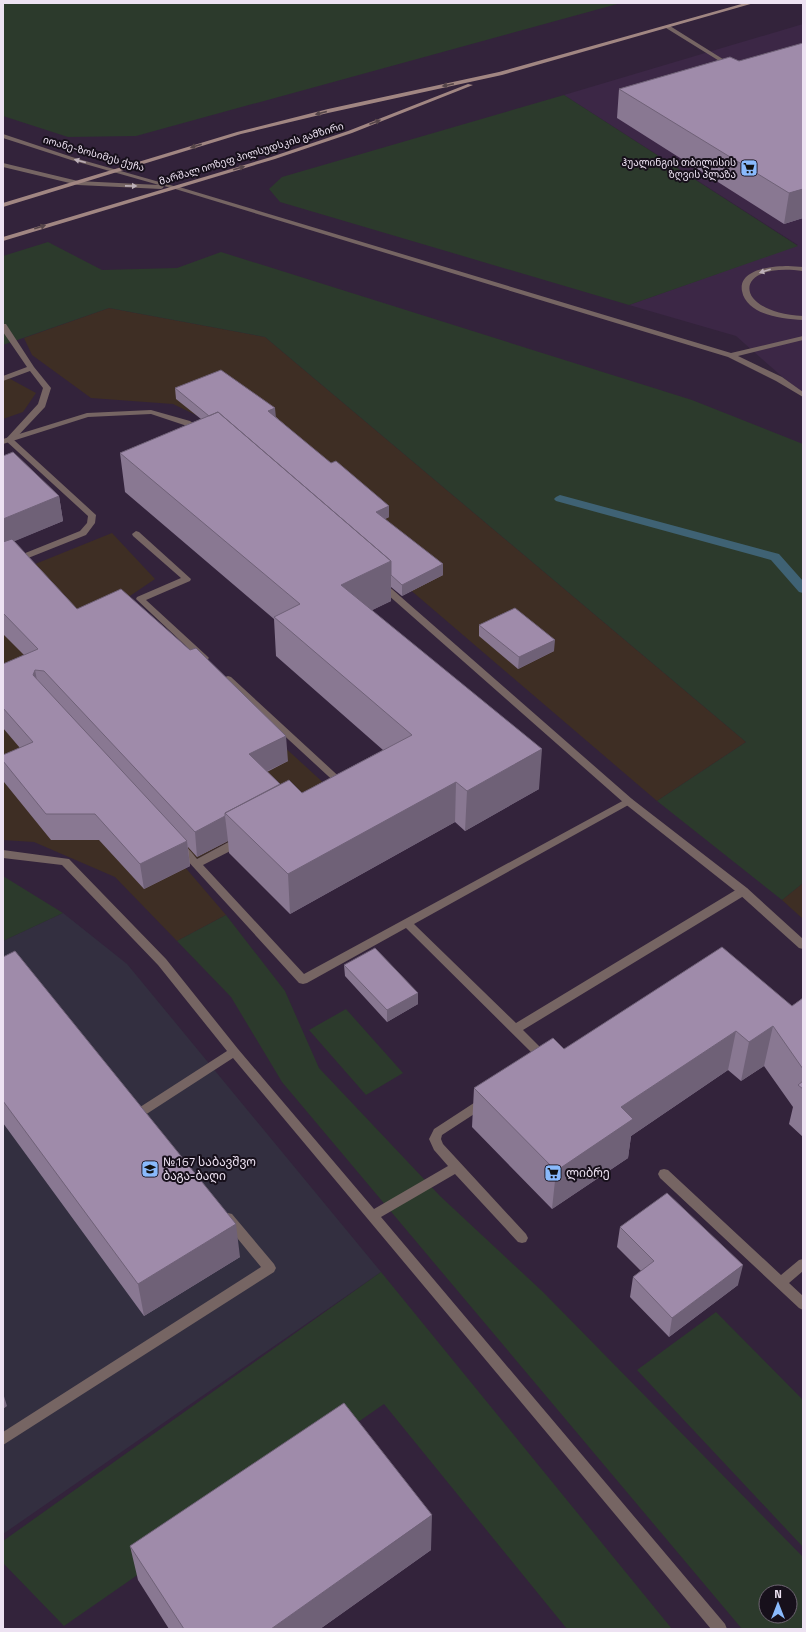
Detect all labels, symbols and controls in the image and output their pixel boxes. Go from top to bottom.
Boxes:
one-way arrow [442,83,454,89]
one-way arrow [315,110,327,116]
street label: მარშალ იოზეფ პილსუდსკის გამზირი [157,118,346,189]
one-way arrow [369,119,381,125]
street label: იოანე-ზოსიმეს ქუჩა [41,132,146,175]
one-way arrow [189,143,201,149]
place label: ჰუალინგის თბილისის ზღვის პლაზა [622,155,736,182]
one-way arrow [74,158,86,164]
supermarket icon: ჰუალინგის თბილისის ზღვის პლაზა [739,158,759,178]
one-way arrow [233,165,245,171]
one-way arrow [125,183,138,189]
one-way arrow [35,224,47,230]
one-way arrow [758,268,770,274]
place label: №167 საბავშვო ბაგა-ბაღი [163,1152,256,1185]
school or university icon: №167 საბავშვო ბაგა-ბაღი [140,1159,160,1179]
supermarket icon: ლიბრე [543,1163,563,1183]
place label: ლიბრე [566,1163,610,1182]
north arrow [758,1584,798,1624]
text: N [774,1586,782,1602]

